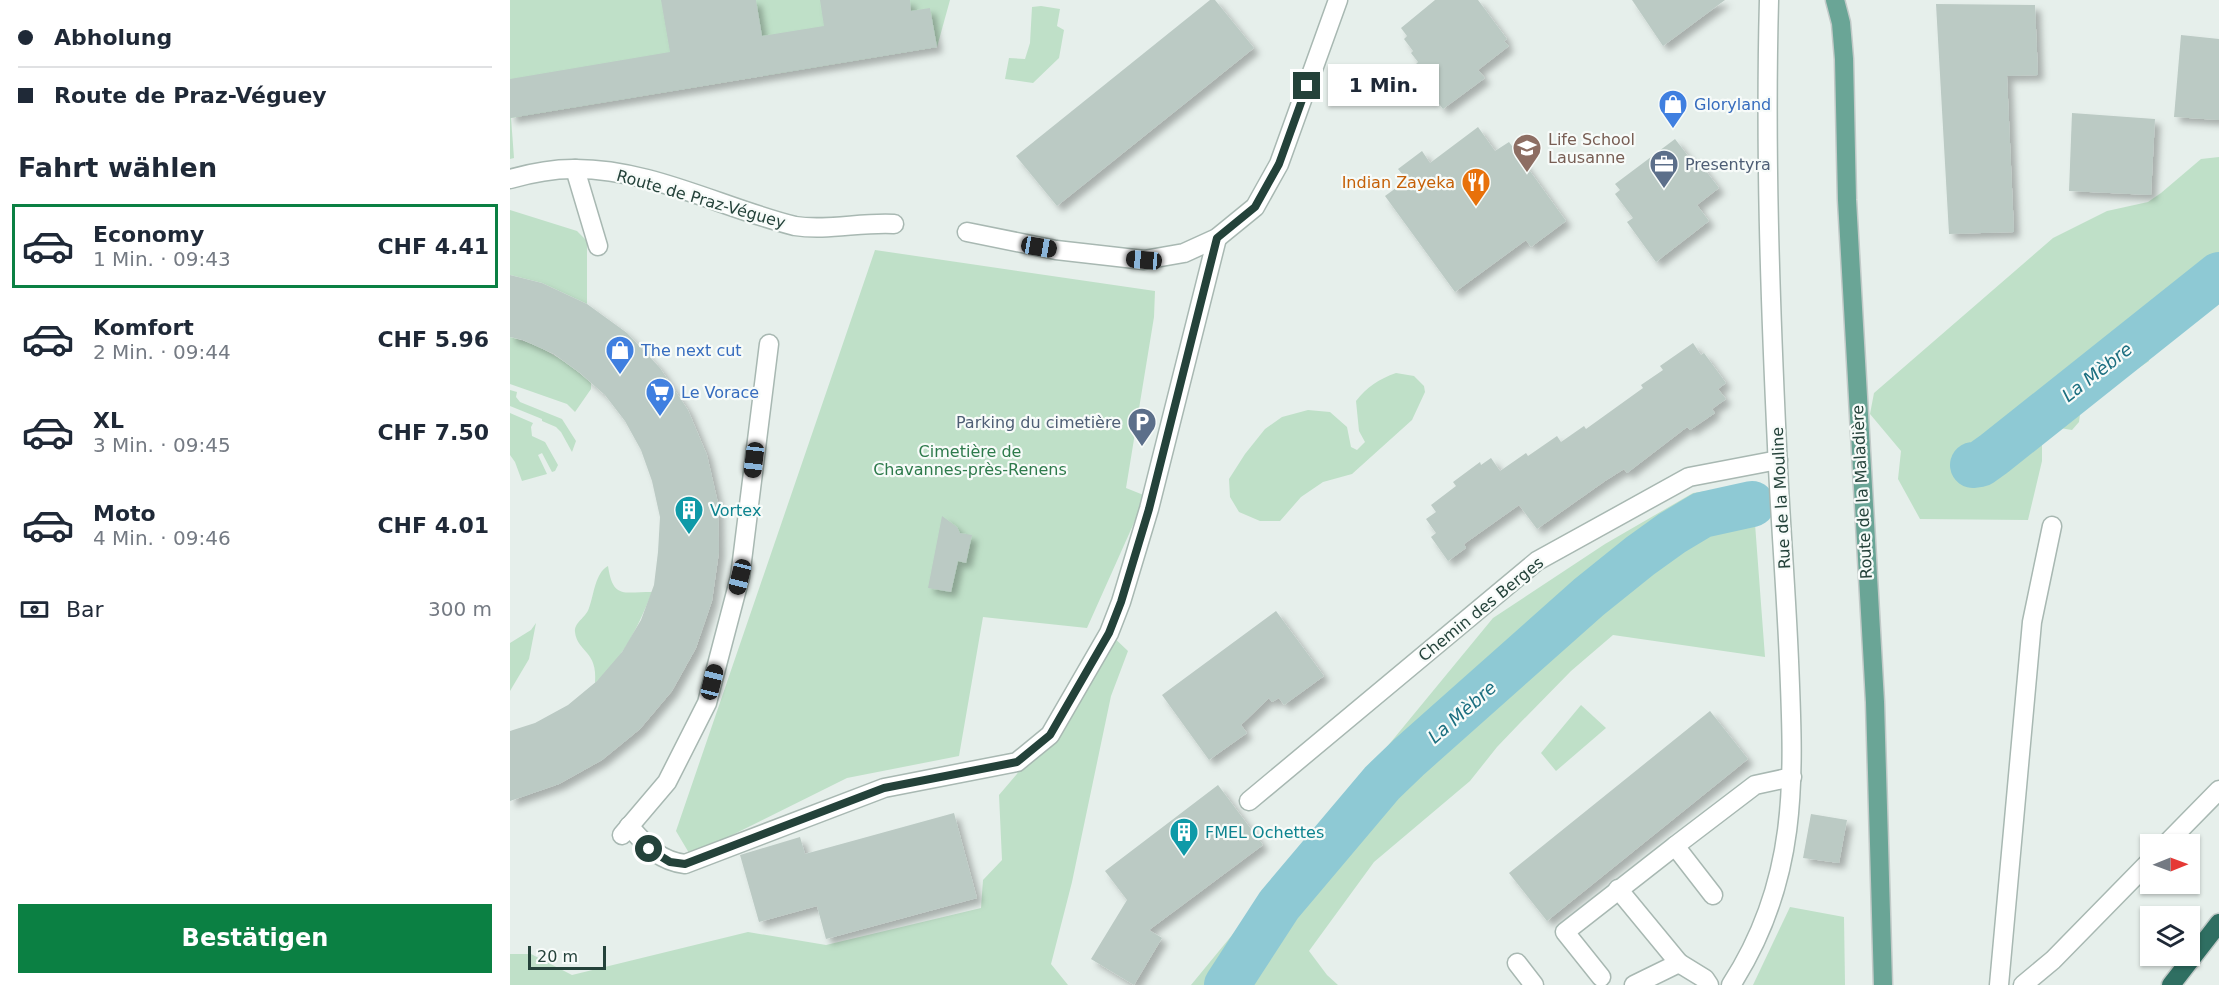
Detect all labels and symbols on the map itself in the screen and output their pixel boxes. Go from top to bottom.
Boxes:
callout: 1 Min. [1328,65,1439,107]
route end [1293,72,1320,99]
shop icon: Gloryland [1657,88,1689,130]
place label: Gloryland [1694,95,1771,114]
place label: Life School Lausanne [1548,130,1635,167]
school or university icon: Life School Lausanne [1511,132,1543,174]
office icon: Presentyra [1648,148,1680,190]
place label: Presentyra [1685,155,1771,174]
street label: Route de Praz-Véguey [614,166,788,232]
restaurant icon: Indian Zayeka [1460,166,1492,208]
place label: Indian Zayeka [1342,173,1455,192]
car [1020,235,1058,259]
car [1125,249,1163,271]
shop icon: The next cut [604,334,636,376]
water label: La Mèbre [2058,338,2136,406]
place label: The next cut [640,341,742,360]
supermarket icon: Le Vorace [644,376,676,418]
place label: Le Vorace [681,383,759,402]
street label: Route de la Maladière [1848,404,1876,580]
parking icon: Parking du cimetière [1126,406,1158,448]
place label: Parking du cimetière [956,413,1121,432]
street label: Rue de la Mouline [1768,426,1794,570]
car [743,441,765,479]
park label: Cimetière de Chavannes-près-Renens [873,442,1067,479]
building icon: Vortex [673,494,705,536]
place label: Vortex [710,501,761,520]
street label: Chemin des Berges [1415,553,1547,665]
car [727,557,753,597]
car [699,662,725,702]
water label: La Mèbre [1424,677,1500,747]
building icon: FMEL Ochettes [1168,816,1200,858]
place label: FMEL Ochettes [1205,823,1324,842]
north arrow [2140,834,2200,894]
route start [635,835,662,862]
scale bar [528,943,606,970]

